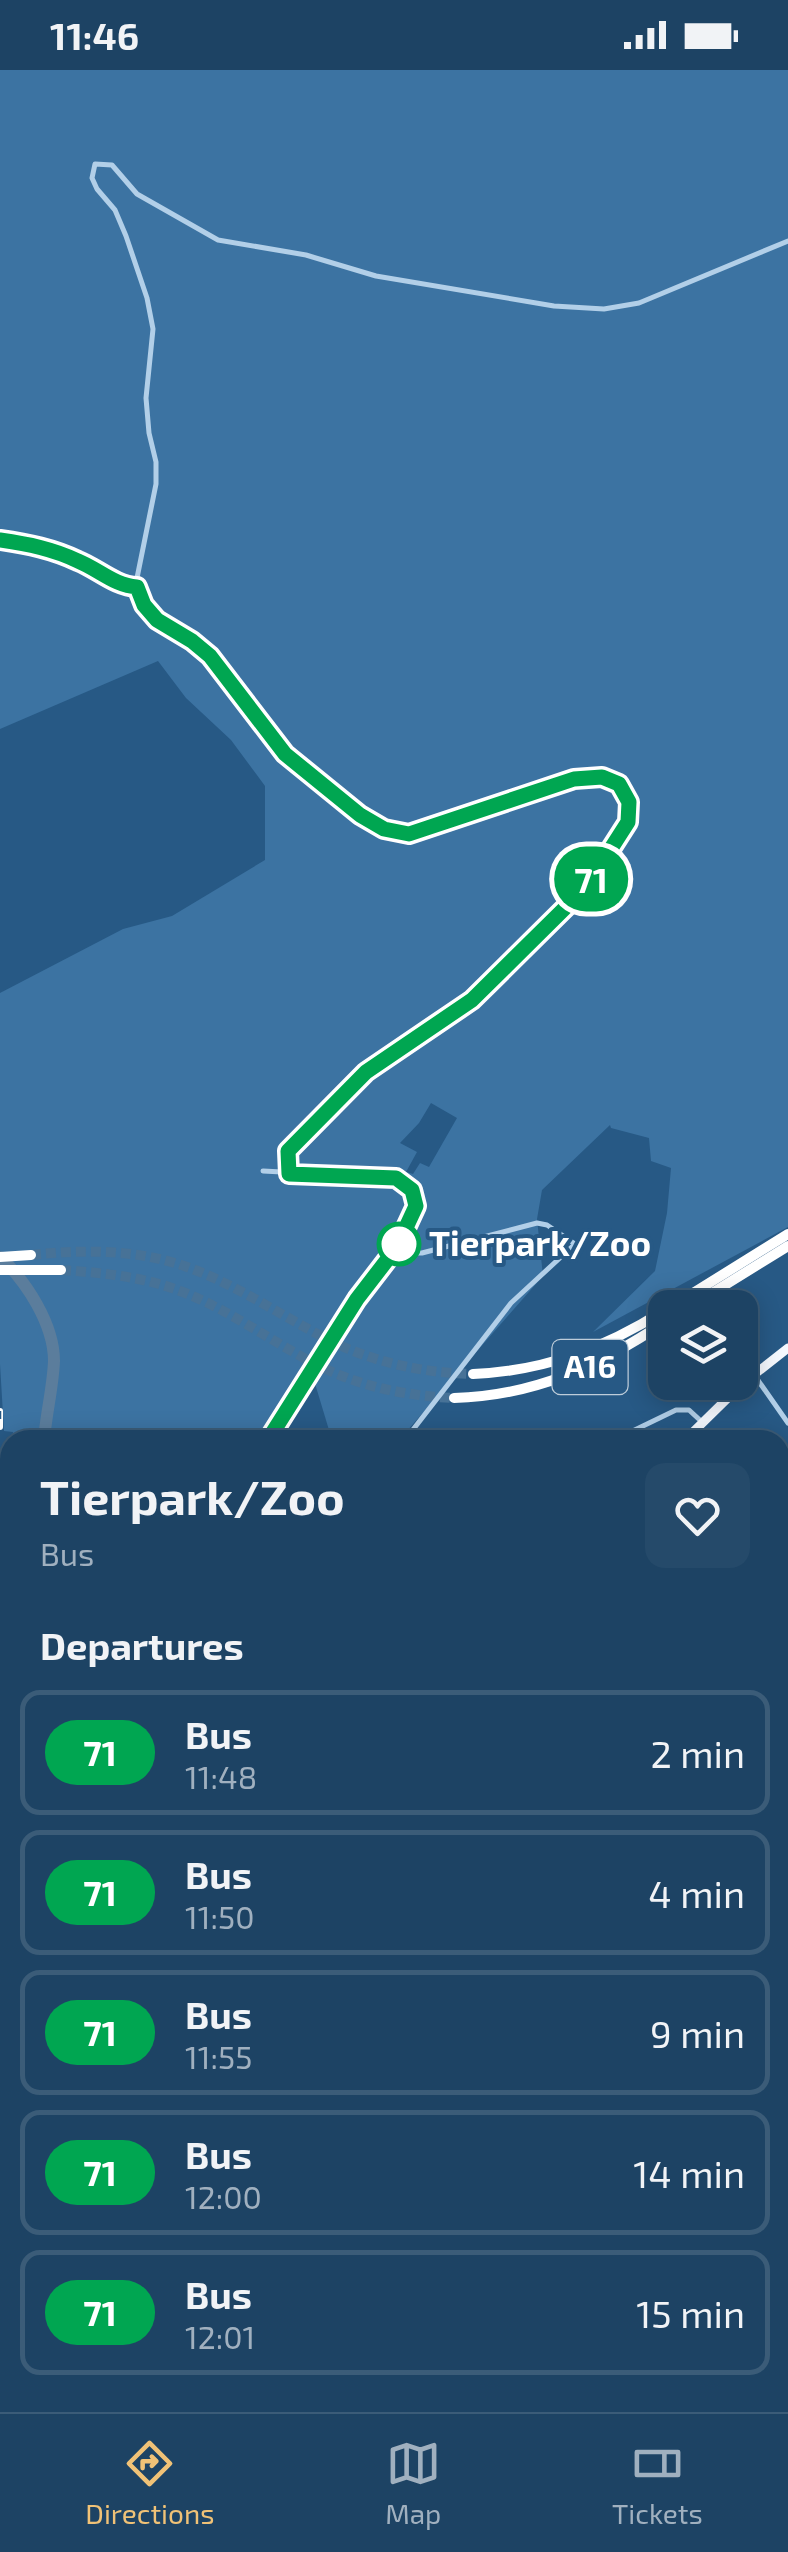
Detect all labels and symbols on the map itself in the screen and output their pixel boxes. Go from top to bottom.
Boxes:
line badge: 71 [546,846,636,912]
place label: Tierpark/Zoo [429,1221,651,1263]
marker: Tierpark/Zoo [378,1223,420,1265]
road number: A16 [552,1340,628,1394]

